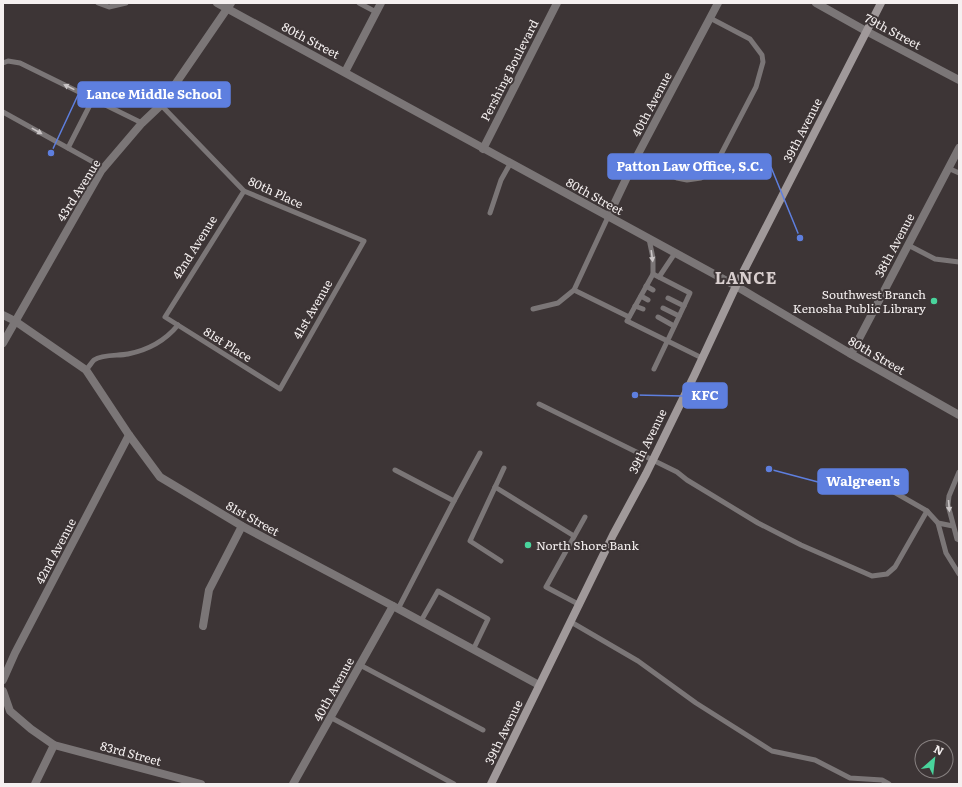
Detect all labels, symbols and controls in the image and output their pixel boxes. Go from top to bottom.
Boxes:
street label: 79th Street [861,9,925,54]
street label: Pershing Boulevard [476,15,543,124]
street label: 80th Street [279,17,343,63]
street label: 40th Avenue [626,68,676,140]
callout: Lance Middle School [78,82,230,107]
one-way arrow [64,84,75,90]
text: Lance Middle School [86,84,222,103]
street label: 39th Avenue [778,95,826,165]
one-way arrow [31,128,43,134]
callout: Patton Law Office, S.C. [608,154,771,179]
street label: 43rd Avenue [52,155,104,225]
text: Patton Law Office, S.C. [616,156,764,175]
street label: 80th Place [246,171,306,213]
street label: 80th Street [563,173,627,219]
street label: 38th Avenue [870,210,918,280]
street label: 42nd Avenue [167,212,221,282]
one-way arrow [649,250,655,262]
district label: LANCE [715,265,777,289]
street label: 41st Avenue [288,276,336,342]
place label: Southwest Branch Kenosha Public Library [793,285,926,317]
marker: Southwest Branch Kenosha Public Library [929,296,939,306]
street label: 81st Place [200,322,256,366]
street label: 80th Street [845,331,909,379]
callout: KFC [683,383,727,408]
text: KFC [691,385,719,404]
street label: 39th Avenue [624,406,670,476]
callout: Walgreen's [818,469,908,494]
text: Walgreen's [826,471,900,490]
street label: 81st Street [223,496,283,540]
one-way arrow [946,500,953,513]
street label: 42nd Avenue [30,515,80,587]
place label: North Shore Bank [536,536,640,554]
marker: North Shore Bank [523,540,533,550]
street label: 40th Avenue [308,654,358,724]
street label: 39th Avenue [480,697,526,767]
street label: 83rd Street [98,736,164,770]
north arrow [914,739,954,779]
text: N [931,740,947,759]

